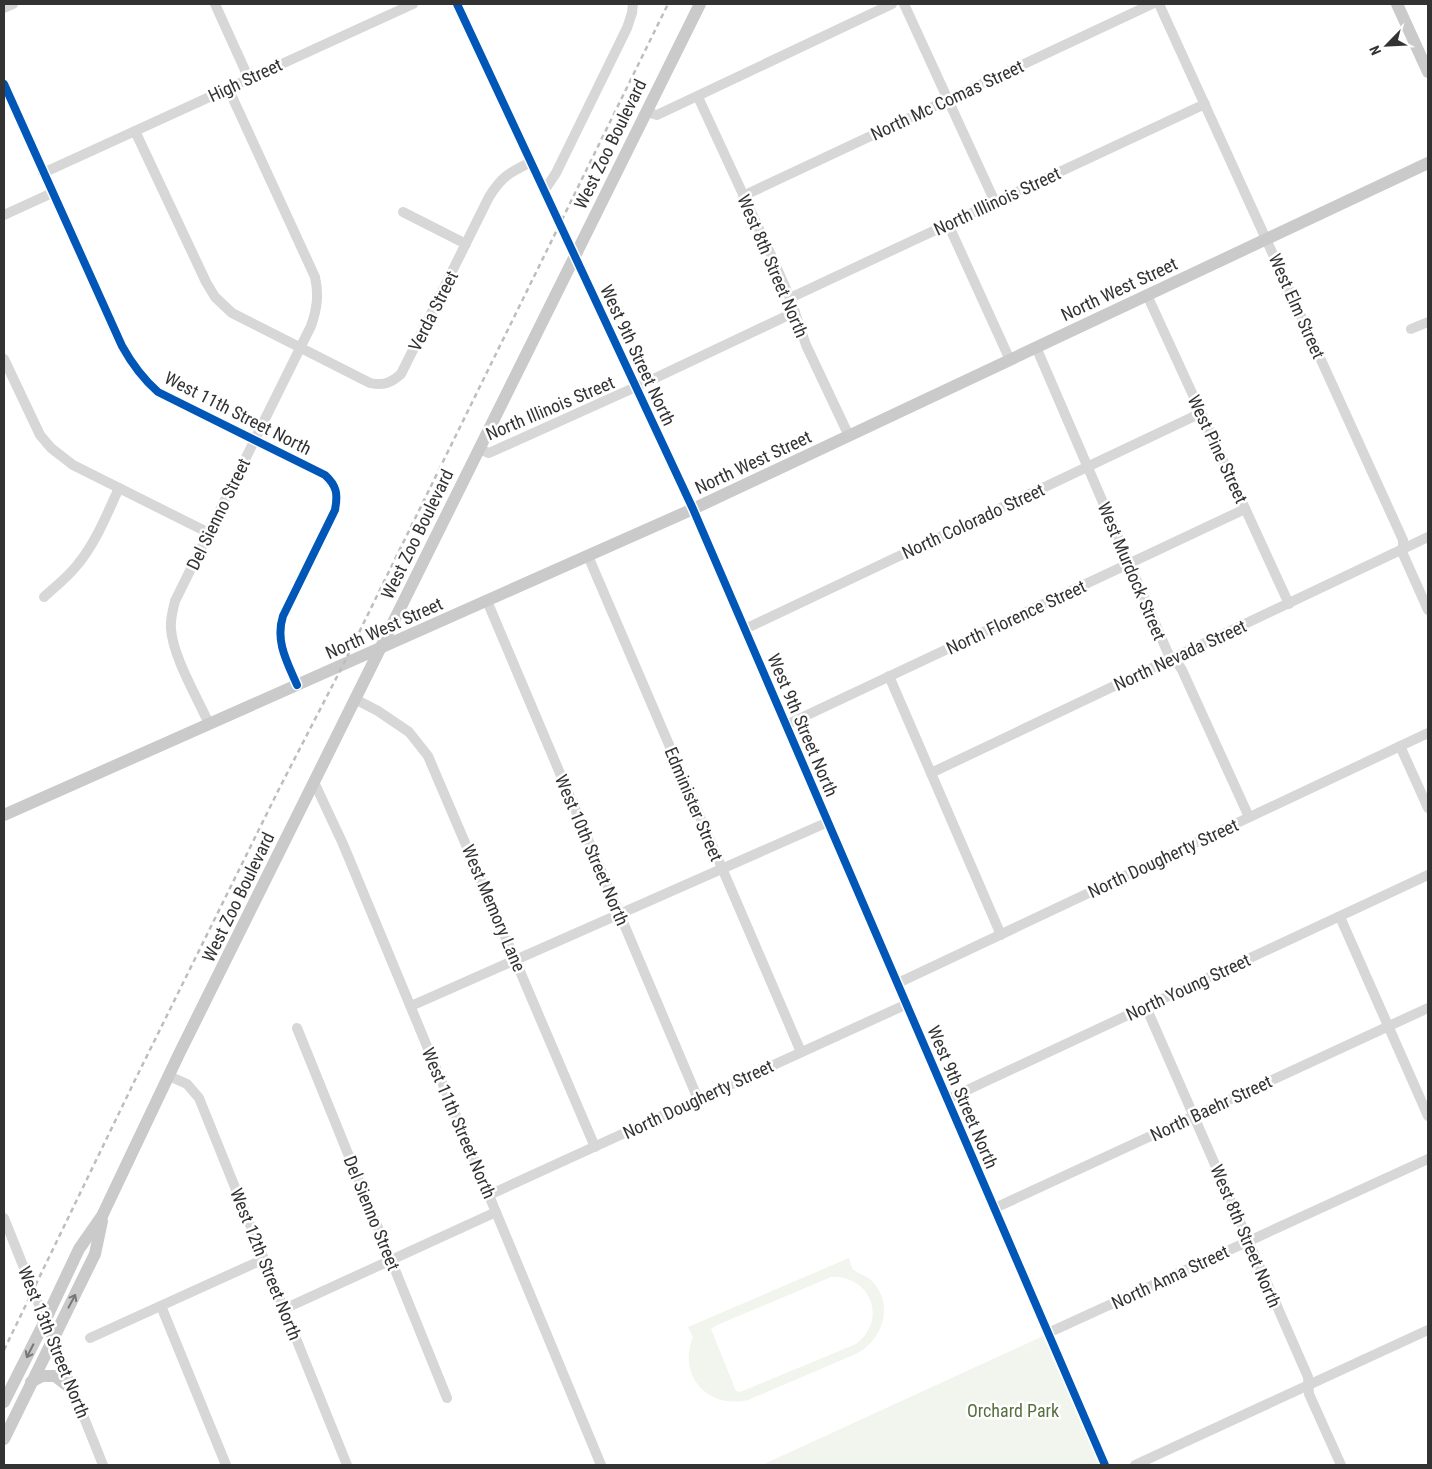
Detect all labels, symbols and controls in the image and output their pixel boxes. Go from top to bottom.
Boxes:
north arrow [1362,20,1412,70]
text: N [1366,43,1384,57]
street label: High Street [205,54,285,106]
street label: North Mc Comas Street [867,55,1027,145]
street label: West Zoo Boulevard [570,76,650,212]
street label: North Illinois Street [930,162,1064,240]
street label: West 8th Street North [733,191,813,341]
street label: West Elm Street [1265,250,1329,362]
street label: North West Street [1057,253,1181,325]
street label: Verda Street [404,267,462,355]
street label: West 9th Street North [596,281,680,429]
street label: West 11th Street North [161,367,315,459]
street label: North Illinois Street [483,371,617,445]
street label: West Pine Street [1184,391,1252,507]
street label: North West Street [691,426,815,498]
street label: Del Sienno Street [182,455,254,573]
street label: West Zoo Boulevard [377,466,457,602]
street label: North Colorado Street [898,479,1048,563]
street label: West Murdock Street [1093,499,1171,643]
street label: North Florence Street [943,575,1089,659]
street label: North West Street [322,593,446,663]
street label: North Nevada Street [1110,615,1250,695]
street label: West 9th Street North [763,650,843,800]
street label: Edminister Street [660,744,728,864]
street label: West 10th Street North [551,771,633,929]
street label: North Dougherty Street [1085,814,1241,902]
street label: West Zoo Boulevard [198,829,278,965]
street label: West Memory Lane [458,841,530,975]
street label: North Young Street [1122,949,1254,1025]
street label: West 9th Street North [923,1022,1003,1172]
street label: West 11th Street North [418,1044,500,1202]
street label: North Dougherty Street [620,1055,776,1143]
street label: North Baehr Street [1147,1071,1275,1145]
street label: Del Sienno Street [339,1153,405,1273]
street label: West 8th Street North [1206,1161,1286,1311]
street label: West 12th Street North [226,1185,306,1343]
street label: North Anna Street [1108,1241,1232,1313]
street label: West 13th Street North [14,1263,94,1421]
one-way arrow [68,1294,78,1309]
one-way arrow [25,1343,34,1358]
park label: Orchard Park [967,1400,1059,1421]

